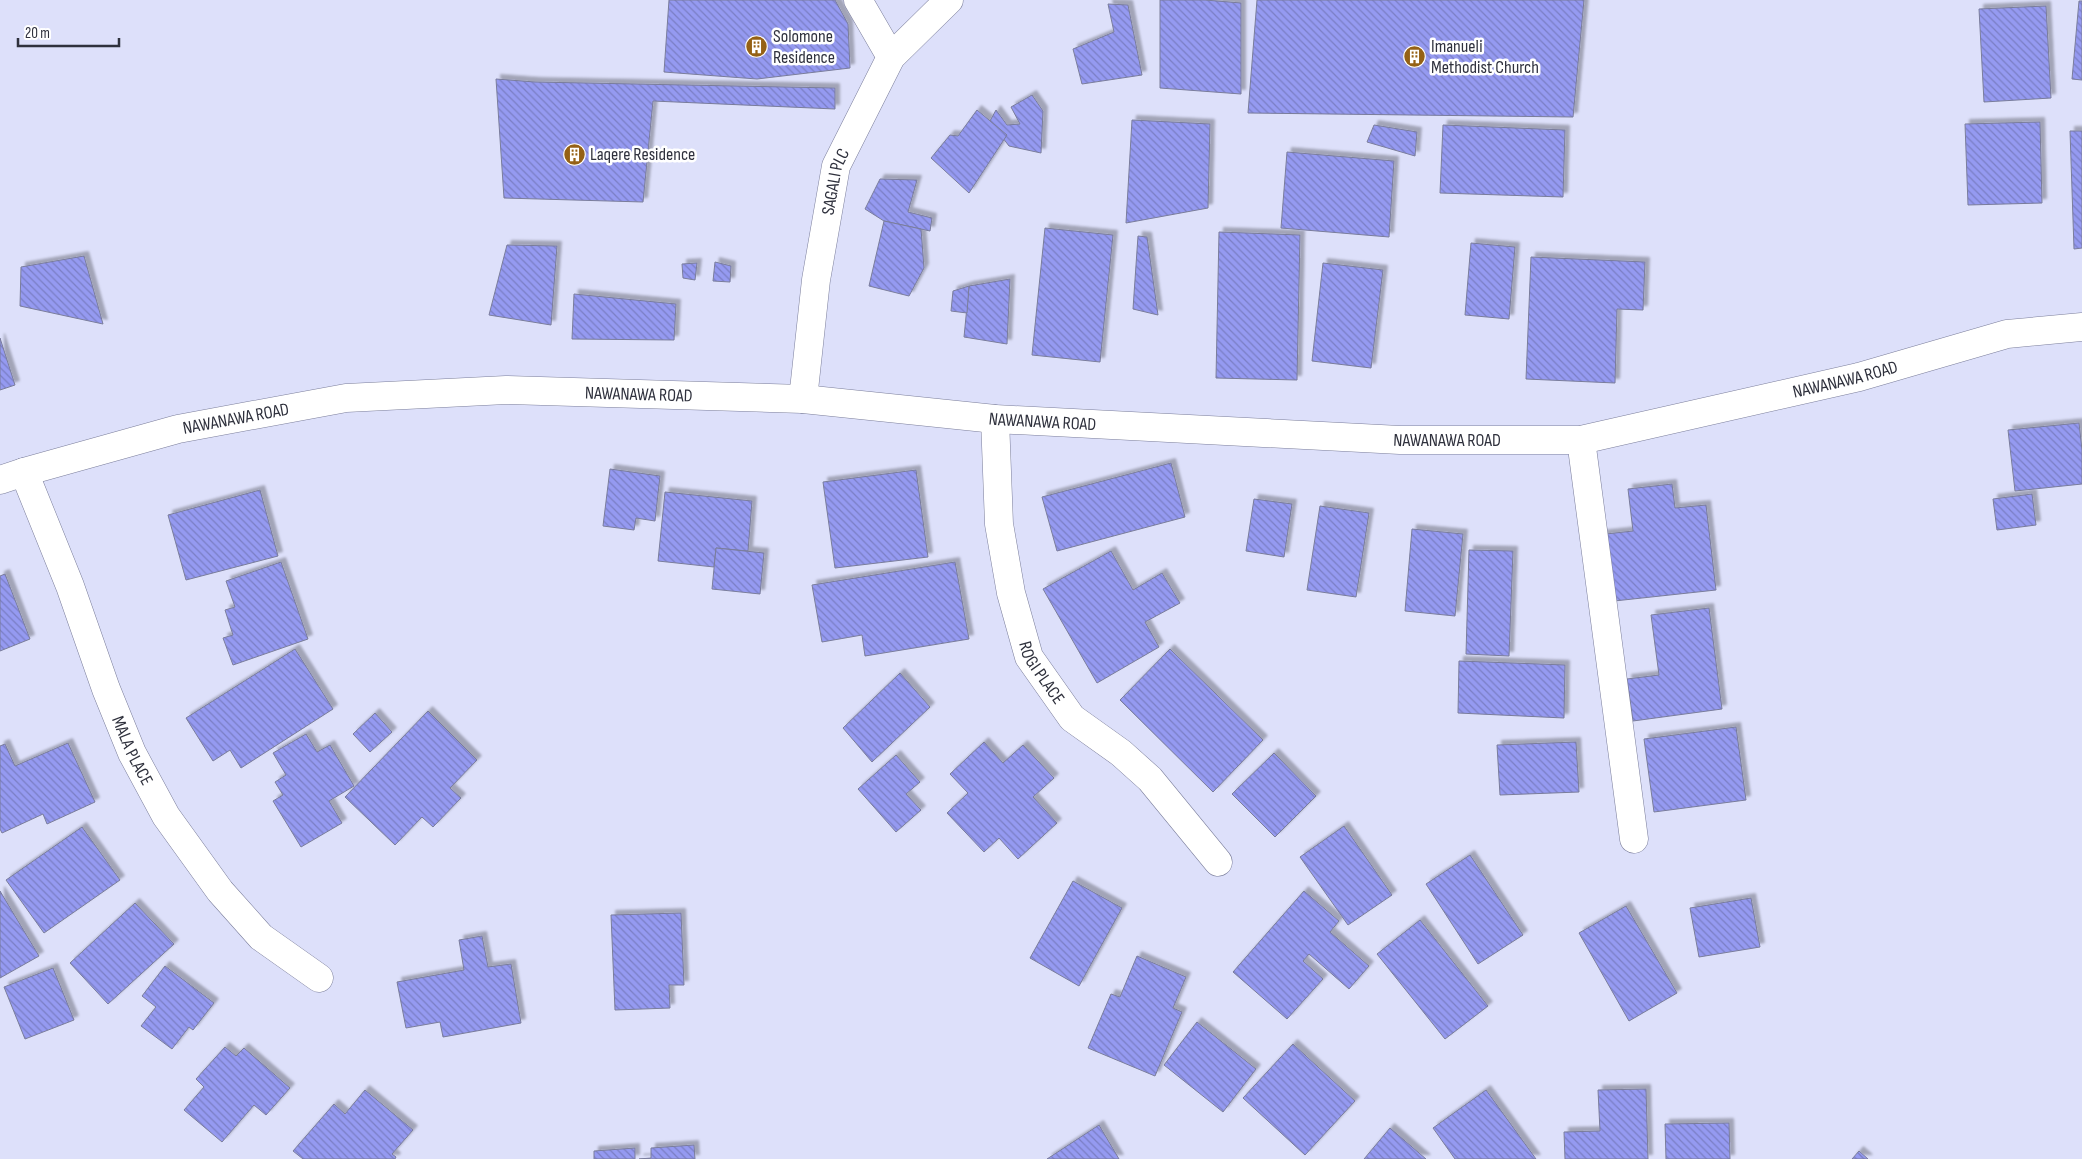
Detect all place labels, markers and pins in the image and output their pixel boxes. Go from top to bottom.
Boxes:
place label: Solomone Residence [773,26,835,68]
building icon: Solomone Residence [745,34,769,58]
place label: Imanueli Methodist Church [1431,36,1539,78]
building icon: Imanueli Methodist Church [1403,44,1427,68]
building icon: Laqere Residence [562,142,586,166]
place label: Laqere Residence [590,144,695,165]

